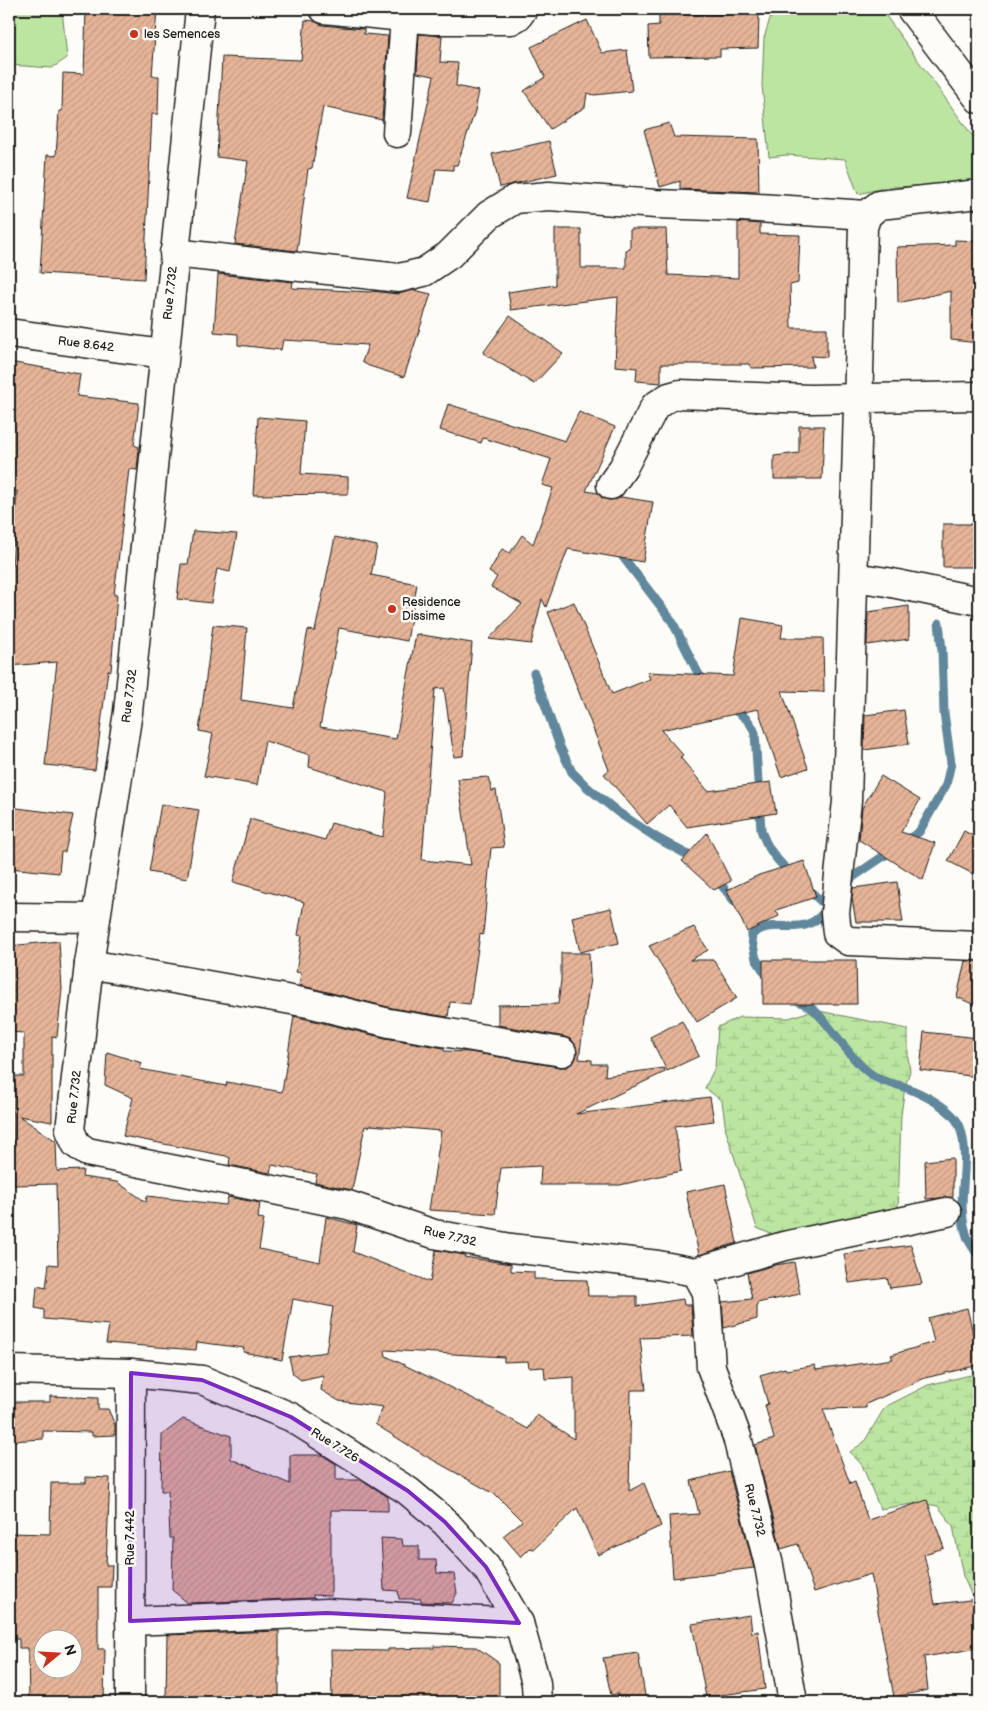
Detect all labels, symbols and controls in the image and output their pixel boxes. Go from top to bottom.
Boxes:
place label: les Semences [144,27,220,42]
marker: les Semences [128,28,140,40]
street label: Rue 7.732 [160,265,181,321]
street label: Rue 8.642 [57,334,115,355]
place label: Residence Dissime [402,595,461,624]
marker: Residence Dissime [386,603,398,615]
street label: Rue 7.732 [119,668,140,724]
street label: Rue 7.732 [64,1069,85,1125]
street label: Rue 7.732 [422,1223,478,1250]
street label: Rue 7.726 [308,1425,362,1466]
street label: Rue 7.732 [741,1482,768,1538]
street label: Rue 7.442 [123,1510,138,1566]
north arrow [32,1628,82,1678]
text: N [60,1643,80,1658]

